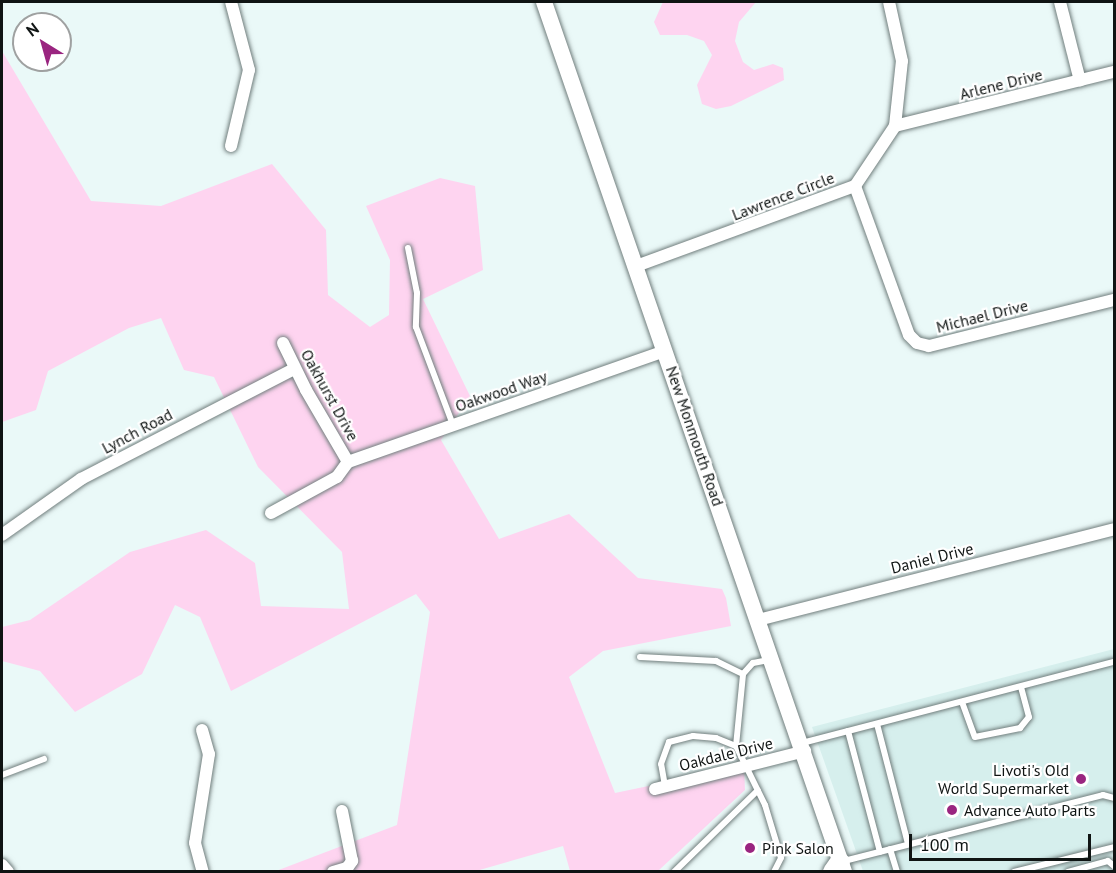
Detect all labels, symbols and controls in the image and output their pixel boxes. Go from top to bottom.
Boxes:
north arrow [12,12,72,72]
text: N [22,18,43,40]
street label: Arlene Drive [958,64,1044,104]
street label: Lawrence Circle [729,168,837,224]
street label: Michael Drive [934,295,1030,337]
street label: Oakhurst Drive [297,346,363,444]
street label: New Monmouth Road [662,363,728,509]
street label: Oakwood Way [452,366,550,416]
street label: Lynch Road [98,404,176,458]
street label: Daniel Drive [889,538,975,578]
street label: Oakdale Drive [677,733,775,775]
place label: Livoti's Old World Supermarket [938,760,1069,798]
marker: Livoti's Old World Supermarket [1074,772,1088,786]
place label: Advance Auto Parts [964,800,1096,820]
marker: Advance Auto Parts [945,803,959,817]
scale bar [912,822,1094,860]
text: 100 m [920,833,969,856]
place label: Pink Salon [762,838,834,858]
marker: Pink Salon [743,841,757,855]

